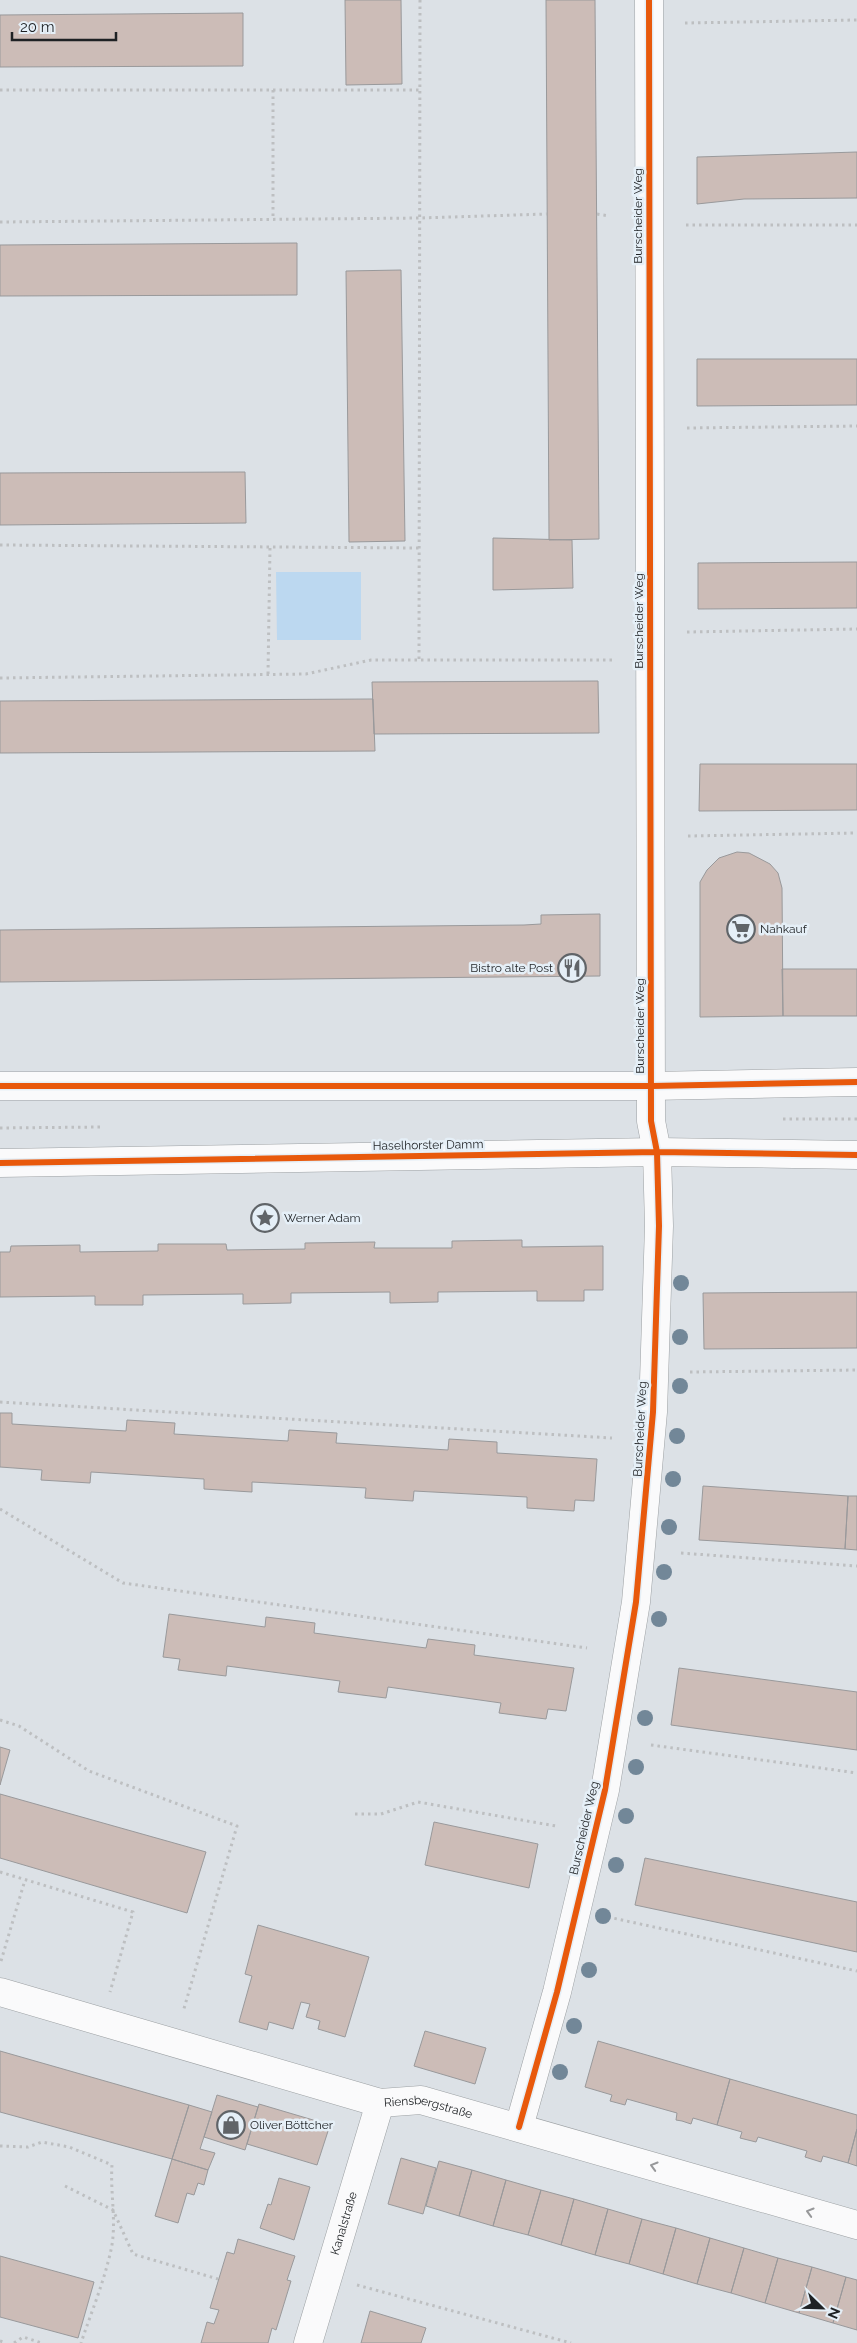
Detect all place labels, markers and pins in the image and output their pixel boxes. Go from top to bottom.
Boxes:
supermarket icon: Nahkauf [726,914,756,944]
place label: Nahkauf [760,922,808,936]
restaurant icon: Bistro alte Post [557,953,587,983]
place label: Bistro alte Post [470,961,553,975]
place icon: Werner Adam [250,1203,280,1233]
place label: Werner Adam [284,1211,361,1225]
shop icon: Oliver Böttcher [216,2110,246,2140]
place label: Oliver Böttcher [250,2118,334,2132]

